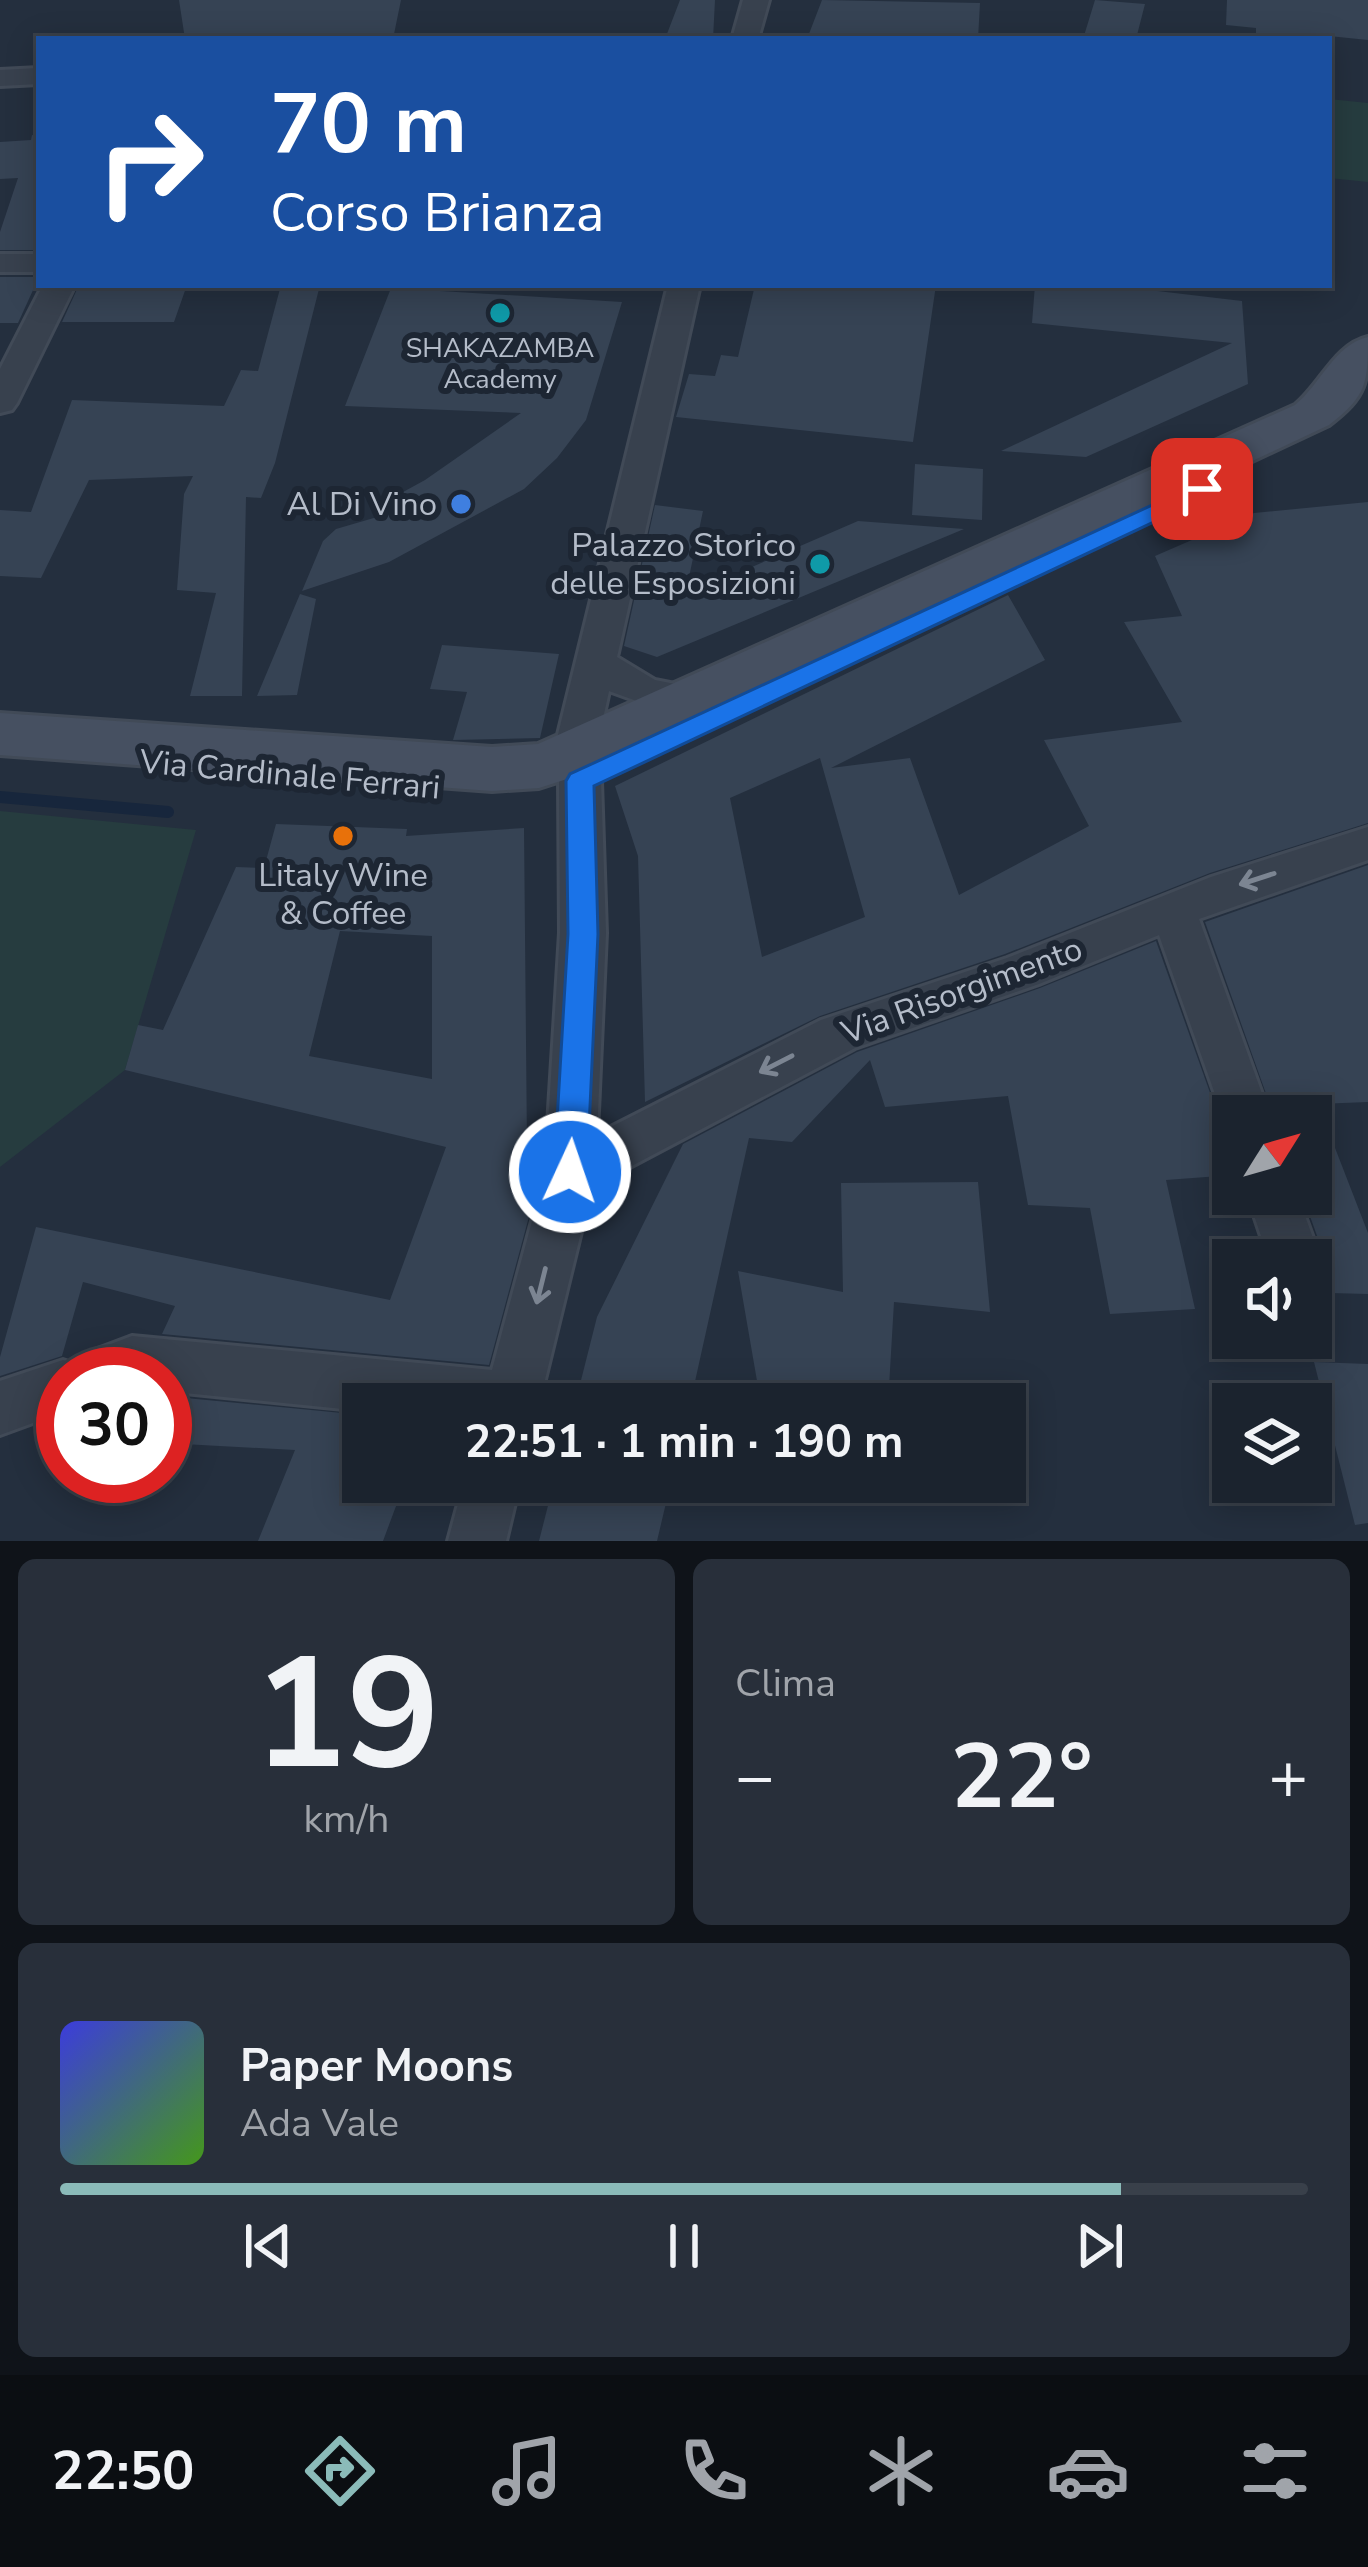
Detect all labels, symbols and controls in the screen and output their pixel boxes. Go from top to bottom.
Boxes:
text: 70 m [270,67,467,182]
icon: right [72,84,228,240]
text: Corso Brianza [270,176,604,250]
marker: SHAKAZAMBA Academy [487,300,513,326]
place label: SHAKAZAMBA Academy [406,330,595,398]
pin [1151,438,1253,540]
icon: arrive [1169,456,1235,522]
place label: Al Di Vino [287,482,437,527]
marker: Al Di Vino [448,491,474,517]
place label: Palazzo Storico delle Esposizioni [550,523,796,606]
marker: Palazzo Storico delle Esposizioni [807,551,833,577]
street label: Via Cardinale Ferrari [137,739,442,811]
marker: Litaly Wine & Coffee [330,823,356,849]
place label: Litaly Wine & Coffee [258,853,428,936]
one-way arrow [1239,870,1277,892]
street label: Via Risorgimento [834,927,1089,1056]
one-way arrow [758,1054,794,1077]
north arrow [1212,1095,1332,1215]
map controls [1212,1095,1332,1503]
position arrow [507,1109,633,1235]
button: sound [1212,1239,1332,1359]
one-way arrow [529,1266,551,1304]
speed limit sign: 30 [36,1347,192,1503]
button: layers [1212,1383,1332,1503]
text: 22:51 · 1 min · 190 m [464,1412,904,1473]
text: 19 [253,1608,440,1821]
text: Clima [735,1657,836,1710]
text: 22° [950,1716,1093,1839]
text: − [735,1732,775,1822]
text: + [1268,1732,1308,1822]
text: km/h [304,1793,389,1846]
text: Paper Moons [240,2036,513,2097]
text: Ada Vale [240,2097,399,2150]
icon: previous [235,2213,301,2279]
icon: pause [651,2213,717,2279]
icon: next [1067,2213,1133,2279]
icon: directions [298,2429,382,2513]
icon: music [485,2429,569,2513]
icon: phone [672,2429,756,2513]
icon: climate [859,2429,943,2513]
icon: car [1046,2429,1130,2513]
icon: filters [1233,2429,1317,2513]
text: 22:50 [52,2434,195,2508]

